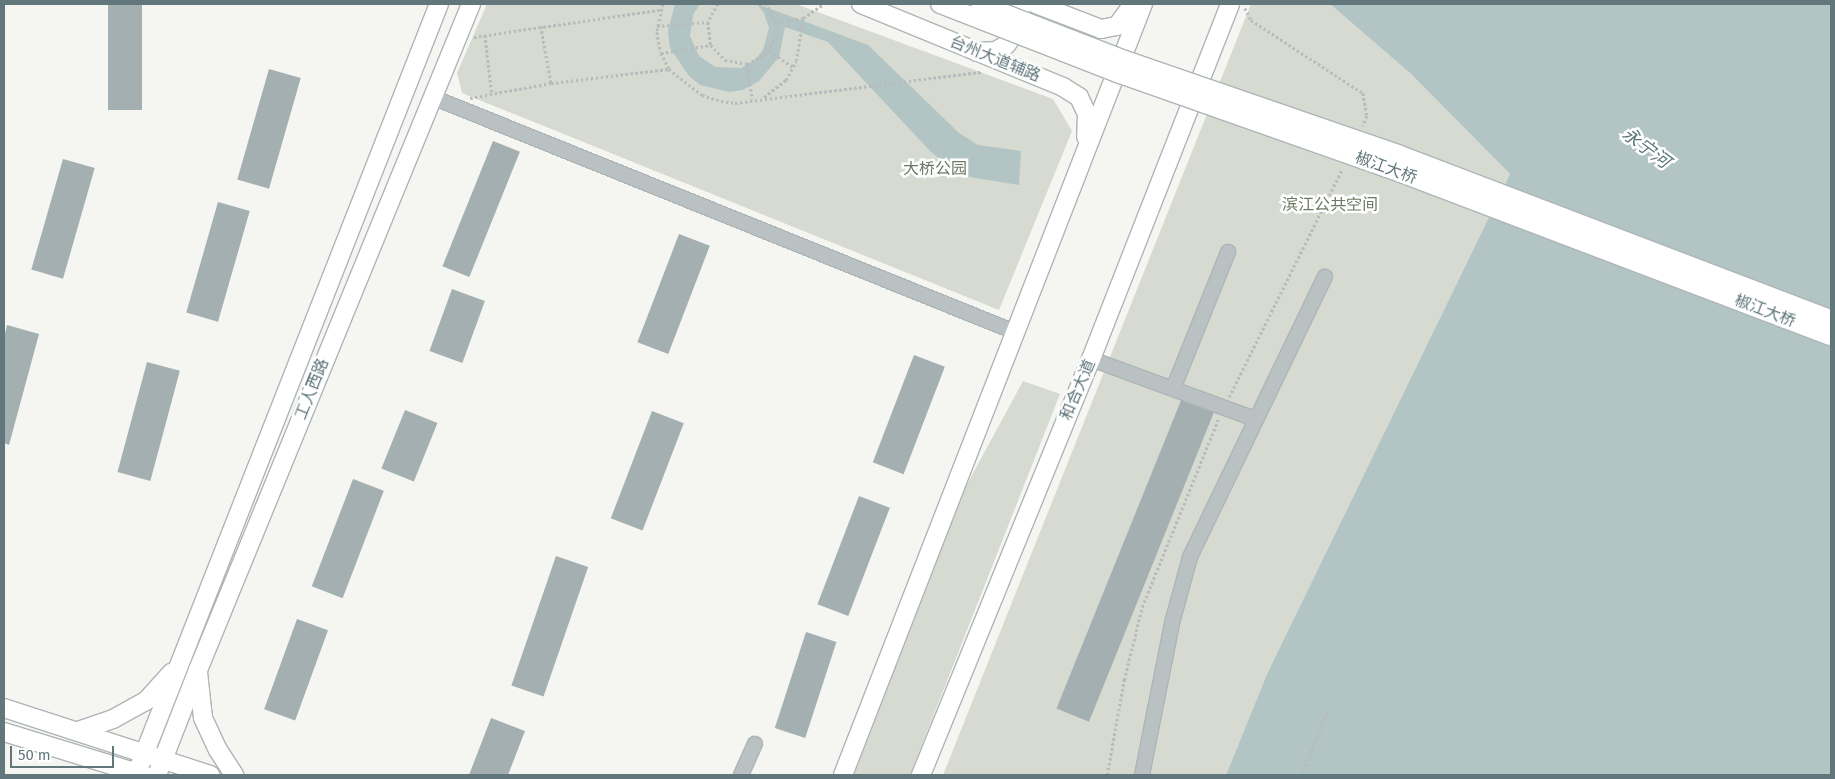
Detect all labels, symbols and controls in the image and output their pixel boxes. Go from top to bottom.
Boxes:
street label: 台州大道辅路 [947,32,1043,86]
water label: 永宁河 [1618,123,1674,173]
street label: 椒江大桥 [1353,148,1419,188]
park label: 大桥公园 [903,159,967,179]
park label: 滨江公共空间 [1282,195,1378,215]
street label: 椒江大桥 [1732,291,1798,331]
street label: 工人西路 [291,356,333,422]
street label: 和合大道 [1057,357,1099,423]
scale bar [12,736,116,768]
text: 50 m [18,746,51,764]

